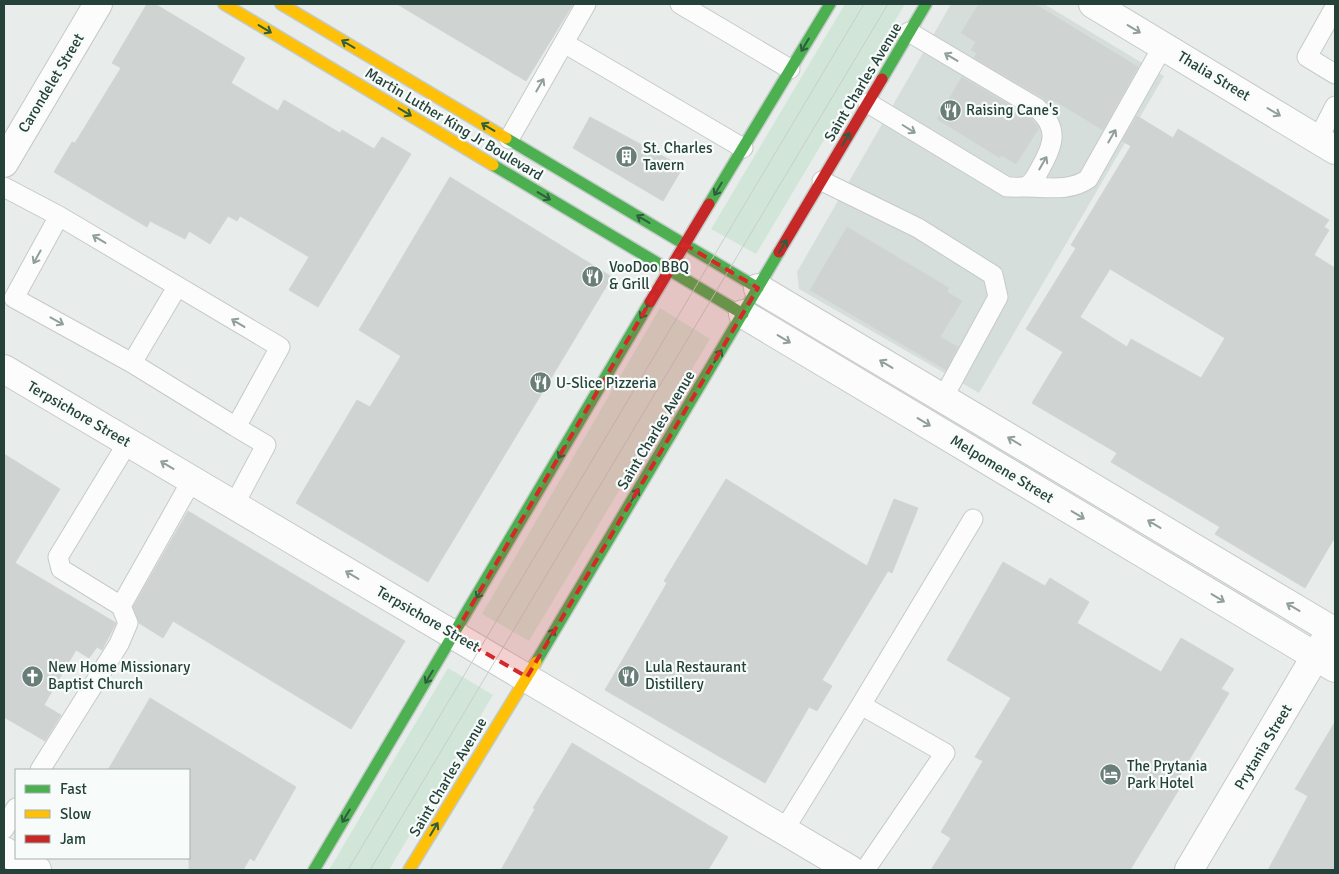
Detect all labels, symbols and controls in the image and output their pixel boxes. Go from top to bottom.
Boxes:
street label: Saint Charles Avenue [820,19,906,145]
one-way arrow [258,24,272,34]
one-way arrow [1127,24,1141,34]
street label: Carondelet Street [14,30,88,136]
one-way arrow [342,38,356,48]
one-way arrow [799,38,809,52]
street label: Thalia Street [1174,47,1254,105]
one-way arrow [945,51,959,61]
street label: Martin Luther King Jr Boulevard [362,64,546,184]
one-way arrow [536,79,546,93]
restaurant icon: Raising Cane's [938,98,962,122]
place label: Raising Cane's [966,101,1059,119]
one-way arrow [397,108,411,118]
one-way arrow [1266,108,1280,118]
one-way arrow [480,122,495,132]
one-way arrow [901,125,915,135]
one-way arrow [1107,130,1117,144]
one-way arrow [842,132,852,146]
place label: St. Charles Tavern [643,139,713,174]
building icon: St. Charles Tavern [615,145,639,169]
one-way arrow [1039,157,1049,171]
one-way arrow [712,182,722,196]
one-way arrow [537,191,551,201]
one-way arrow [636,214,650,224]
one-way arrow [92,234,106,244]
one-way arrow [778,240,788,254]
one-way arrow [31,249,41,263]
place label: VooDoo BBQ & Grill [609,258,689,293]
restaurant icon: VooDoo BBQ & Grill [581,264,605,288]
one-way arrow [639,305,649,320]
one-way arrow [49,316,64,326]
one-way arrow [232,317,246,327]
one-way arrow [777,334,791,344]
one-way arrow [713,349,723,363]
one-way arrow [878,359,893,369]
street label: Saint Charles Avenue [613,367,699,493]
restaurant icon: U-Slice Pizzeria [528,371,552,395]
place label: U-Slice Pizzeria [556,374,657,392]
street label: Terpsichore Street [24,377,134,451]
one-way arrow [916,418,930,428]
street label: Melpomene Street [947,431,1057,507]
one-way arrow [1008,435,1022,445]
one-way arrow [556,445,566,459]
one-way arrow [160,460,175,470]
one-way arrow [630,489,640,503]
one-way arrow [1071,510,1085,520]
one-way arrow [1147,518,1161,528]
one-way arrow [346,569,360,579]
street label: Terpsichore Street [373,582,483,656]
one-way arrow [474,585,484,599]
one-way arrow [1210,594,1224,604]
one-way arrow [1287,602,1301,612]
one-way arrow [547,628,557,642]
place label: New Home Missionary Baptist Church [48,658,190,693]
place label: Lula Restaurant Distillery [645,658,746,693]
church icon: New Home Missionary Baptist Church [20,664,44,688]
restaurant icon: Lula Restaurant Distillery [617,664,641,688]
one-way arrow [424,669,434,683]
street label: Prytania Street [1230,701,1296,793]
street label: Saint Charles Avenue [405,714,491,840]
place label: The Prytania Park Hotel [1127,757,1207,792]
hotel icon: The Prytania Park Hotel [1099,763,1123,787]
legend [15,769,190,859]
text: Fast [60,780,87,798]
text: Slow [60,805,91,823]
one-way arrow [340,809,350,823]
one-way arrow [430,822,440,836]
text: Jam [60,830,86,848]

